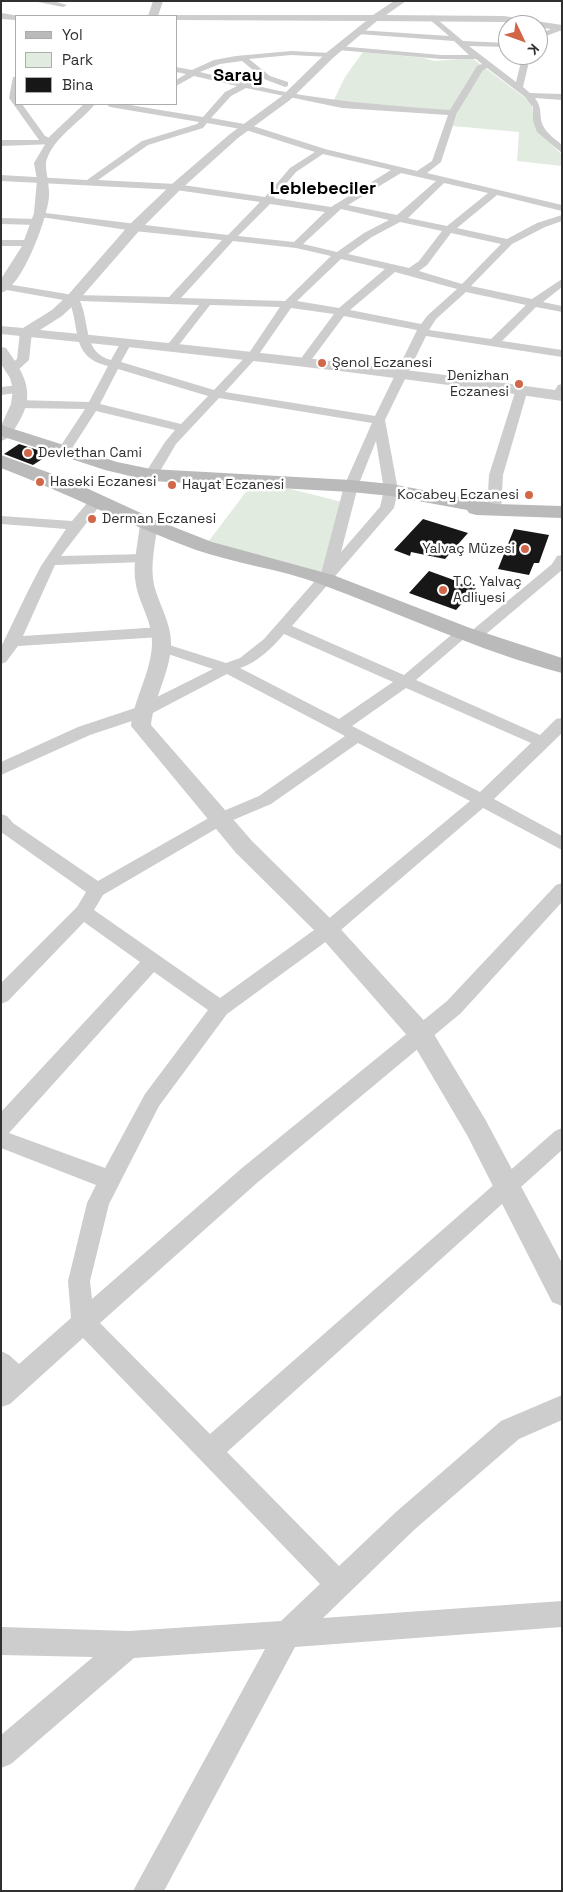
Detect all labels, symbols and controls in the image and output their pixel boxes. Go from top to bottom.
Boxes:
legend [15,15,178,105]
north arrow [498,15,548,65]
text: Yol [62,25,83,44]
text: K [524,40,543,59]
text: Park [62,50,93,69]
district label: Saray [213,65,263,87]
text: Bina [62,75,93,94]
district label: Leblebeciler [270,178,376,200]
place label: Şenol Eczanesi [332,355,432,371]
marker: Şenol Eczanesi [316,357,328,369]
place label: Denizhan Eczanesi [447,368,509,401]
marker: Denizhan Eczanesi [513,378,525,390]
place label: Devlethan Cami [38,445,142,461]
marker: Devlethan Cami [22,447,34,459]
place label: Haseki Eczanesi [50,474,156,490]
marker: Haseki Eczanesi [34,476,46,488]
place label: Hayat Eczanesi [182,477,284,493]
marker: Hayat Eczanesi [166,479,178,491]
place label: Kocabey Eczanesi [397,487,519,503]
marker: Kocabey Eczanesi [523,489,535,501]
place label: Derman Eczanesi [102,511,216,527]
marker: Derman Eczanesi [86,513,98,525]
place label: Yalvaç Müzesi [422,541,515,557]
marker: Yalvaç Müzesi [519,543,531,555]
place label: T.C. Yalvaç Adliyesi [453,574,522,606]
marker: T.C. Yalvaç Adliyesi [437,584,449,596]

